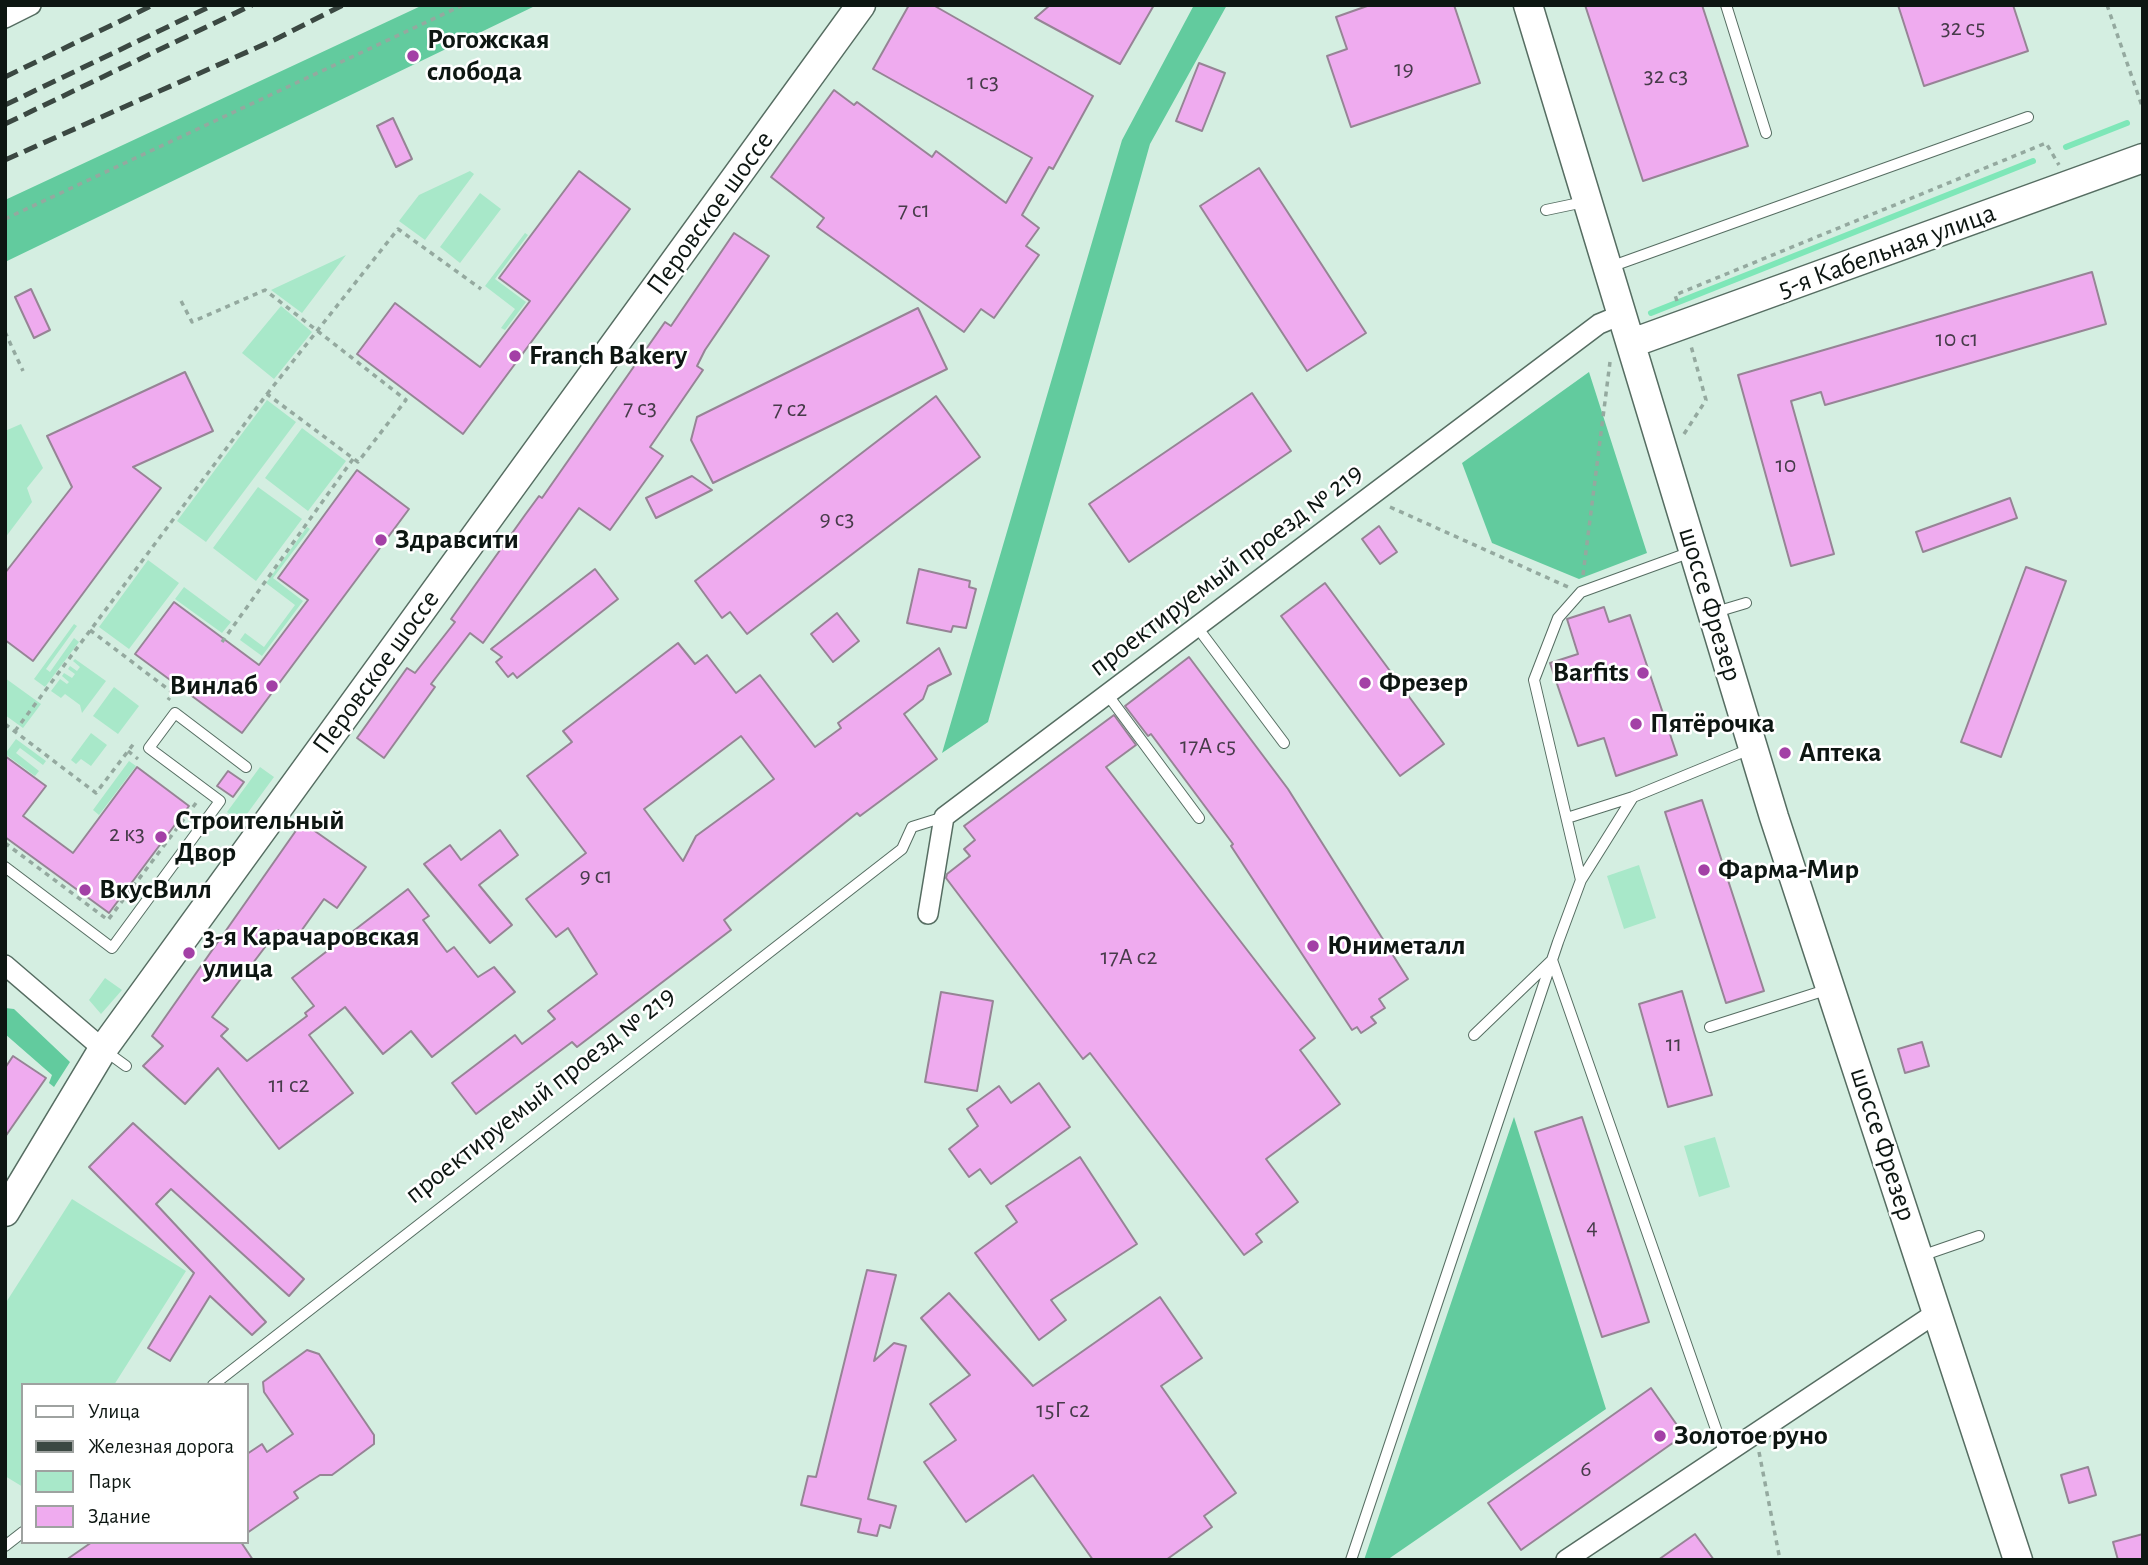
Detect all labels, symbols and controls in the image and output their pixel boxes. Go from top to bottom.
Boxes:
house number: 32 с5 [1941,14,1985,42]
place label: Рогожская слобода [427,23,550,89]
marker: Рогожская слобода [405,48,421,64]
house number: 19 [1394,55,1414,83]
house number: 32 с3 [1644,62,1688,90]
house number: 1 с3 [967,68,999,96]
street label: Перовское шоссе [639,124,781,302]
house number: 7 с1 [898,196,930,224]
street label: 5-я Кабельная улица [1774,196,2000,306]
house number: 10 с1 [1936,325,1978,353]
place label: Franch Bakery [529,339,687,373]
marker: Franch Bakery [507,348,523,364]
house number: 7 с3 [623,394,657,422]
house number: 7 с2 [773,395,807,423]
house number: 10 [1776,451,1796,479]
street label: проектируемый проезд № 219 [1082,456,1370,684]
house number: 9 с3 [820,505,854,533]
place label: Здравсити [395,523,519,557]
street label: шоссе Фрезер [1671,523,1749,685]
marker: Здравсити [373,532,389,548]
street label: Перовское шоссе [305,583,447,761]
place label: Barfits [1553,656,1629,690]
marker: Barfits [1635,665,1651,681]
place label: Фрезер [1379,666,1468,700]
place label: Винлаб [169,669,258,703]
marker: Фрезер [1357,675,1373,691]
marker: Винлаб [264,678,280,694]
place label: Пятёрочка [1650,707,1775,741]
marker: Пятёрочка [1628,716,1644,732]
house number: 17А с5 [1180,732,1236,760]
place label: Аптека [1799,736,1881,770]
marker: Аптека [1777,745,1793,761]
place label: Строительный Двор [175,804,345,870]
house number: 2 к3 [109,820,145,848]
marker: Строительный Двор [153,829,169,845]
place label: Фарма-Мир [1718,853,1859,887]
house number: 9 с1 [579,862,613,890]
marker: Фарма-Мир [1696,862,1712,878]
place label: ВкусВилл [99,873,212,907]
marker: ВкусВилл [77,882,93,898]
place label: 3-я Карачаровская улица [203,920,420,986]
place label: Юниметалл [1327,929,1466,963]
marker: Юниметалл [1305,938,1321,954]
house number: 17А с2 [1101,943,1157,971]
marker: 3-я Карачаровская улица [181,945,197,961]
street label: проектируемый проезд № 219 [398,979,682,1211]
house number: 11 [1666,1030,1682,1058]
street label: шоссе Фрезер [1842,1063,1924,1225]
house number: 11 с2 [268,1071,310,1099]
house number: 4 [1586,1213,1598,1241]
legend [21,1383,248,1544]
house number: 15Г с2 [1036,1396,1090,1424]
text: Улица [88,1401,140,1422]
place label: Золотое руно [1674,1419,1828,1453]
marker: Золотое руно [1652,1428,1668,1444]
text: Железная дорога [88,1436,234,1457]
house number: 6 [1580,1455,1592,1483]
text: Парк [88,1471,131,1492]
text: Здание [88,1506,151,1527]

